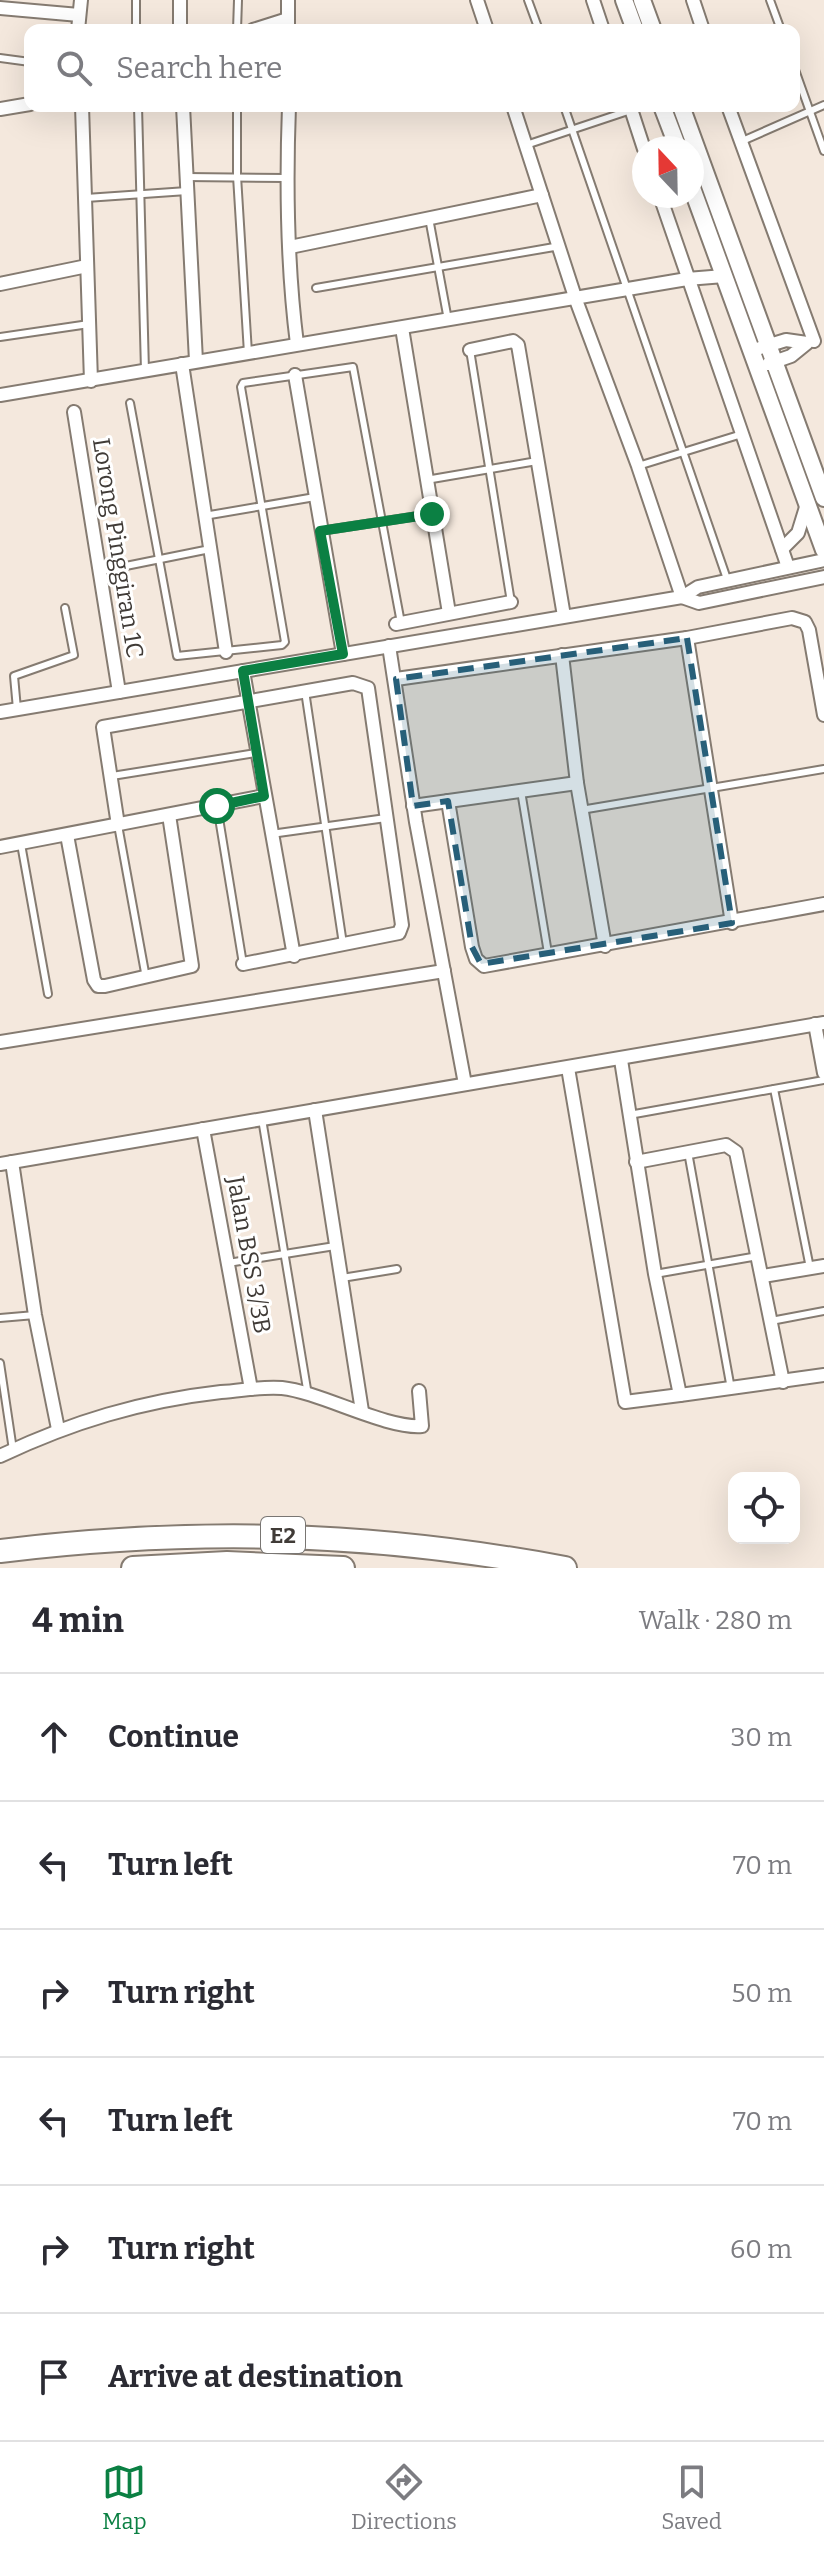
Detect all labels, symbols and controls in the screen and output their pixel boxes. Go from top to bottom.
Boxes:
search box [24,24,800,112]
icon: search [52,46,96,90]
text: Search here [116,50,283,86]
north arrow [632,136,704,208]
street label: Lorong Pinggiran 1C [87,436,149,660]
route end [414,496,450,532]
route start [199,788,235,824]
street label: Jalan BSS 3/3B [221,1173,277,1336]
map controls [728,1472,800,1544]
button: locate [728,1472,800,1544]
road number: E2 [261,1517,305,1553]
text: 4 min [32,1600,124,1641]
text: Walk · 280 m [639,1605,792,1636]
icon: ahead [32,1715,76,1759]
text: Continue [108,1719,239,1755]
text: 30 m [731,1722,792,1753]
icon: left [32,1843,76,1887]
text: Turn left [108,1847,233,1883]
text: 70 m [733,1850,792,1881]
icon: right [32,1971,76,2015]
text: Turn right [108,1975,255,2011]
text: 50 m [731,1978,792,2009]
icon: left [32,2099,76,2143]
text: Turn left [108,2103,233,2139]
text: 70 m [733,2106,792,2137]
icon: right [32,2227,76,2271]
text: Turn right [108,2231,255,2267]
text: 60 m [730,2234,792,2265]
icon: arrive [32,2355,76,2399]
text: Arrive at destination [108,2359,403,2395]
tab: Map [102,2460,147,2535]
tab: Directions [351,2460,457,2535]
tab: Saved [661,2460,722,2535]

